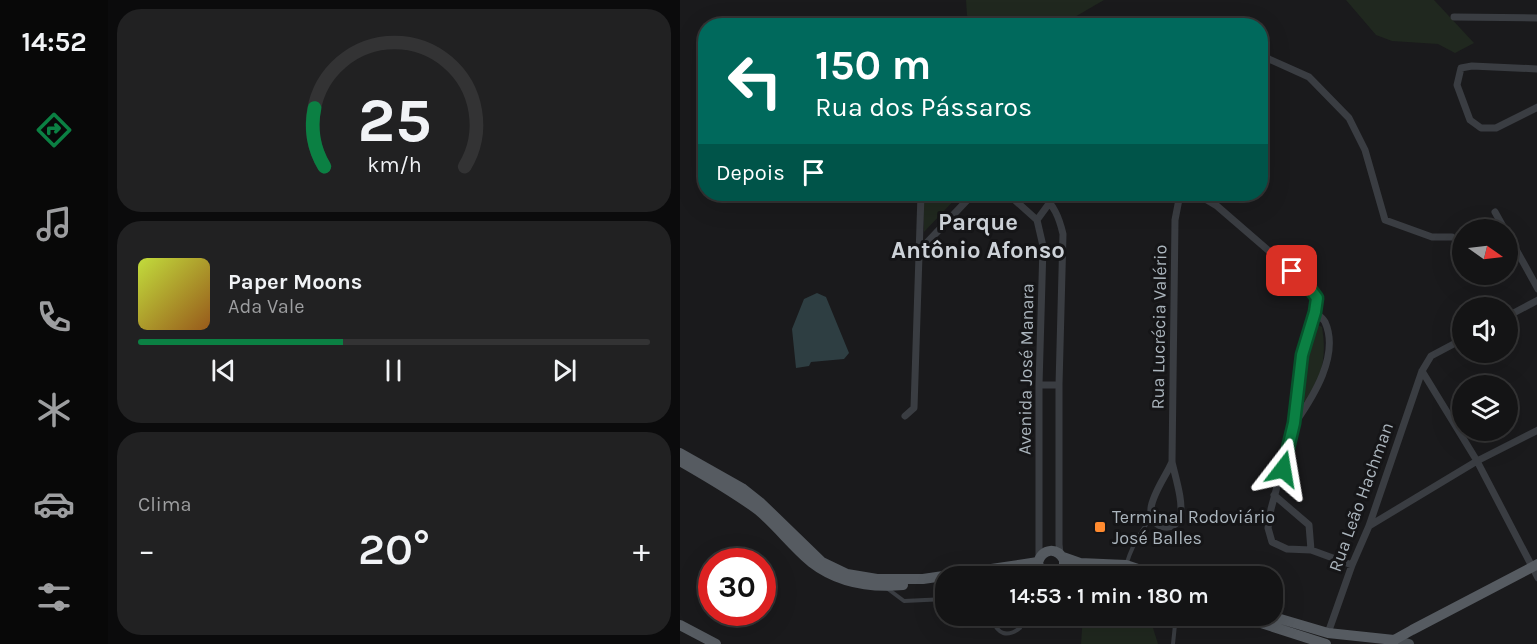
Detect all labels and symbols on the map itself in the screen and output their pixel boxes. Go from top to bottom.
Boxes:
district label: Parque Antônio Afonso [891,208,1065,264]
north arrow [1452,219,1518,285]
street label: Rua Lucrécia Valério [1147,244,1171,410]
pin [1266,245,1317,296]
street label: Avenida José Manara [1014,283,1038,455]
street label: Rua Leão Hachman [1324,419,1398,575]
position arrow [1251,437,1315,501]
place label: Terminal Rodoviário José Balles [1112,506,1275,549]
marker: Terminal Rodoviário José Balles [1093,520,1107,534]
speed limit sign: 30 [698,548,776,626]

